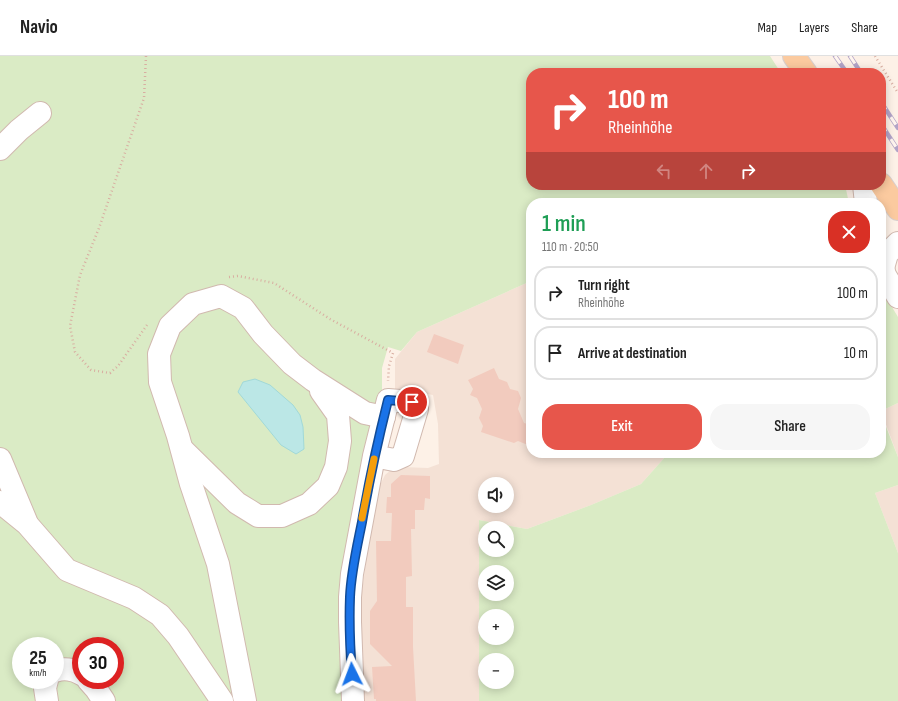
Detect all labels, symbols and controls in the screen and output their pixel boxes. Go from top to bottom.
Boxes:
text: Navio [20,16,58,39]
text: Map [757,19,777,36]
text: Layers [799,19,829,36]
text: Share [851,19,878,36]
text: 100 m [608,83,669,116]
icon: right [542,84,594,136]
text: Rheinhöhe [608,117,672,138]
icon: left [653,160,675,182]
icon: ahead [695,160,717,182]
icon: right [737,160,759,182]
text: 1 min [542,209,586,238]
button: close [828,211,870,253]
text: 110 m · 20:50 [542,239,599,255]
text: Turn right [578,276,630,295]
icon: right [544,282,566,304]
text: 100 m [837,284,868,303]
text: Rheinhöhe [578,295,625,311]
icon: arrive [544,342,566,364]
text: Arrive at destination [578,344,687,363]
text: 10 m [844,344,868,363]
pin [395,385,429,419]
icon: arrive [401,391,423,413]
button: Exit [542,404,702,450]
button: Share [710,404,870,450]
map controls [478,477,514,689]
button: sound [478,477,514,513]
button: search [478,521,514,557]
button: layers [478,565,514,601]
button: + [478,609,514,645]
speed limit sign: 30 [72,637,124,689]
text: 25 [29,646,47,670]
position arrow [331,653,373,695]
button: − [478,653,514,689]
text: km/h [29,667,47,679]

